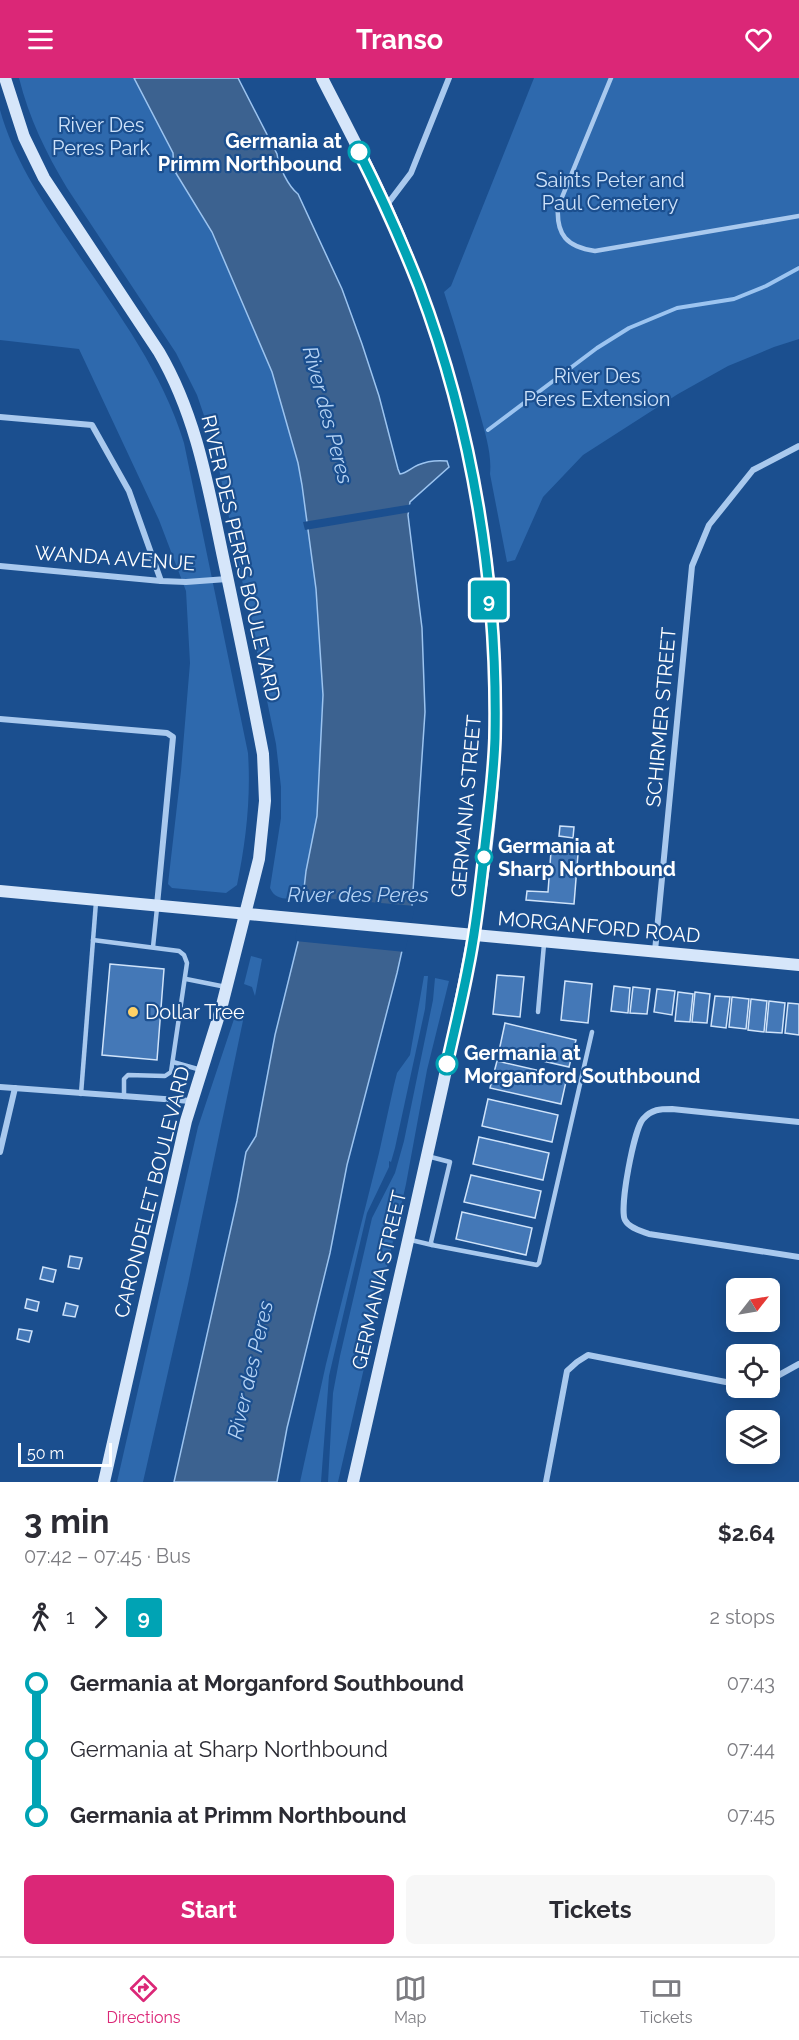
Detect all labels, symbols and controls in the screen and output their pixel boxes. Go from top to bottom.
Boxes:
icon: menu [24,23,57,56]
icon: heart [742,23,775,56]
text: Transo [356,24,443,55]
park label: River Des Peres Park [52,113,150,160]
place label: Germania at Primm Northbound [158,129,342,176]
marker: Germania at Primm Northbound [348,141,370,163]
park label: Saints Peter and Paul Cemetery [535,168,685,215]
water label: River des Peres [298,343,358,487]
park label: River Des Peres Extension [524,364,670,411]
street label: RIVER DES PERES BOULEVARD [196,412,286,704]
street label: WANDA AVENUE [34,540,196,576]
line badge: 9 [470,580,508,620]
text: 9 [483,588,495,613]
street label: SCHIRMER STREET [641,626,681,808]
street label: GERMANIA STREET [446,714,486,898]
place label: Germania at Sharp Northbound [498,834,676,881]
marker: Germania at Sharp Northbound [475,848,493,866]
water label: River des Peres [287,882,429,907]
street label: MORGANFORD ROAD [497,906,701,948]
place label: Dollar Tree [145,1000,245,1024]
marker: Dollar Tree [126,1005,140,1019]
place label: Germania at Morganford Southbound [464,1041,700,1088]
marker: Germania at Morganford Southbound [436,1053,458,1075]
street label: CARONDELET BOULEVARD [109,1064,195,1320]
street label: GERMANIA STREET [347,1188,411,1372]
north arrow [726,1278,780,1332]
map controls [726,1278,780,1464]
water label: River des Peres [222,1298,278,1442]
button: locate [726,1344,780,1398]
button: layers [726,1410,780,1464]
scale bar [18,1440,112,1468]
text: 50 m [27,1444,64,1463]
text: 3 min [24,1502,109,1541]
text: $2.64 [718,1520,775,1546]
text: 07:42 – 07:45 · Bus [24,1544,191,1568]
icon: walk [24,1601,57,1634]
icon: forward [84,1601,117,1634]
text: 1 [66,1605,75,1629]
text: 9 [138,1605,150,1630]
text: 2 stops [709,1605,775,1629]
text: Germania at Morganford Southbound [70,1670,464,1696]
text: 07:43 [727,1671,775,1695]
text: Germania at Sharp Northbound [70,1736,388,1762]
text: 07:44 [727,1737,775,1761]
text: Germania at Primm Northbound [70,1802,406,1828]
text: 07:45 [727,1803,775,1827]
button: Start [24,1875,394,1944]
button: Tickets [406,1875,775,1944]
tab: Directions [107,1972,180,2027]
tab: Map [394,1972,427,2027]
tab: Tickets [640,1972,692,2027]

